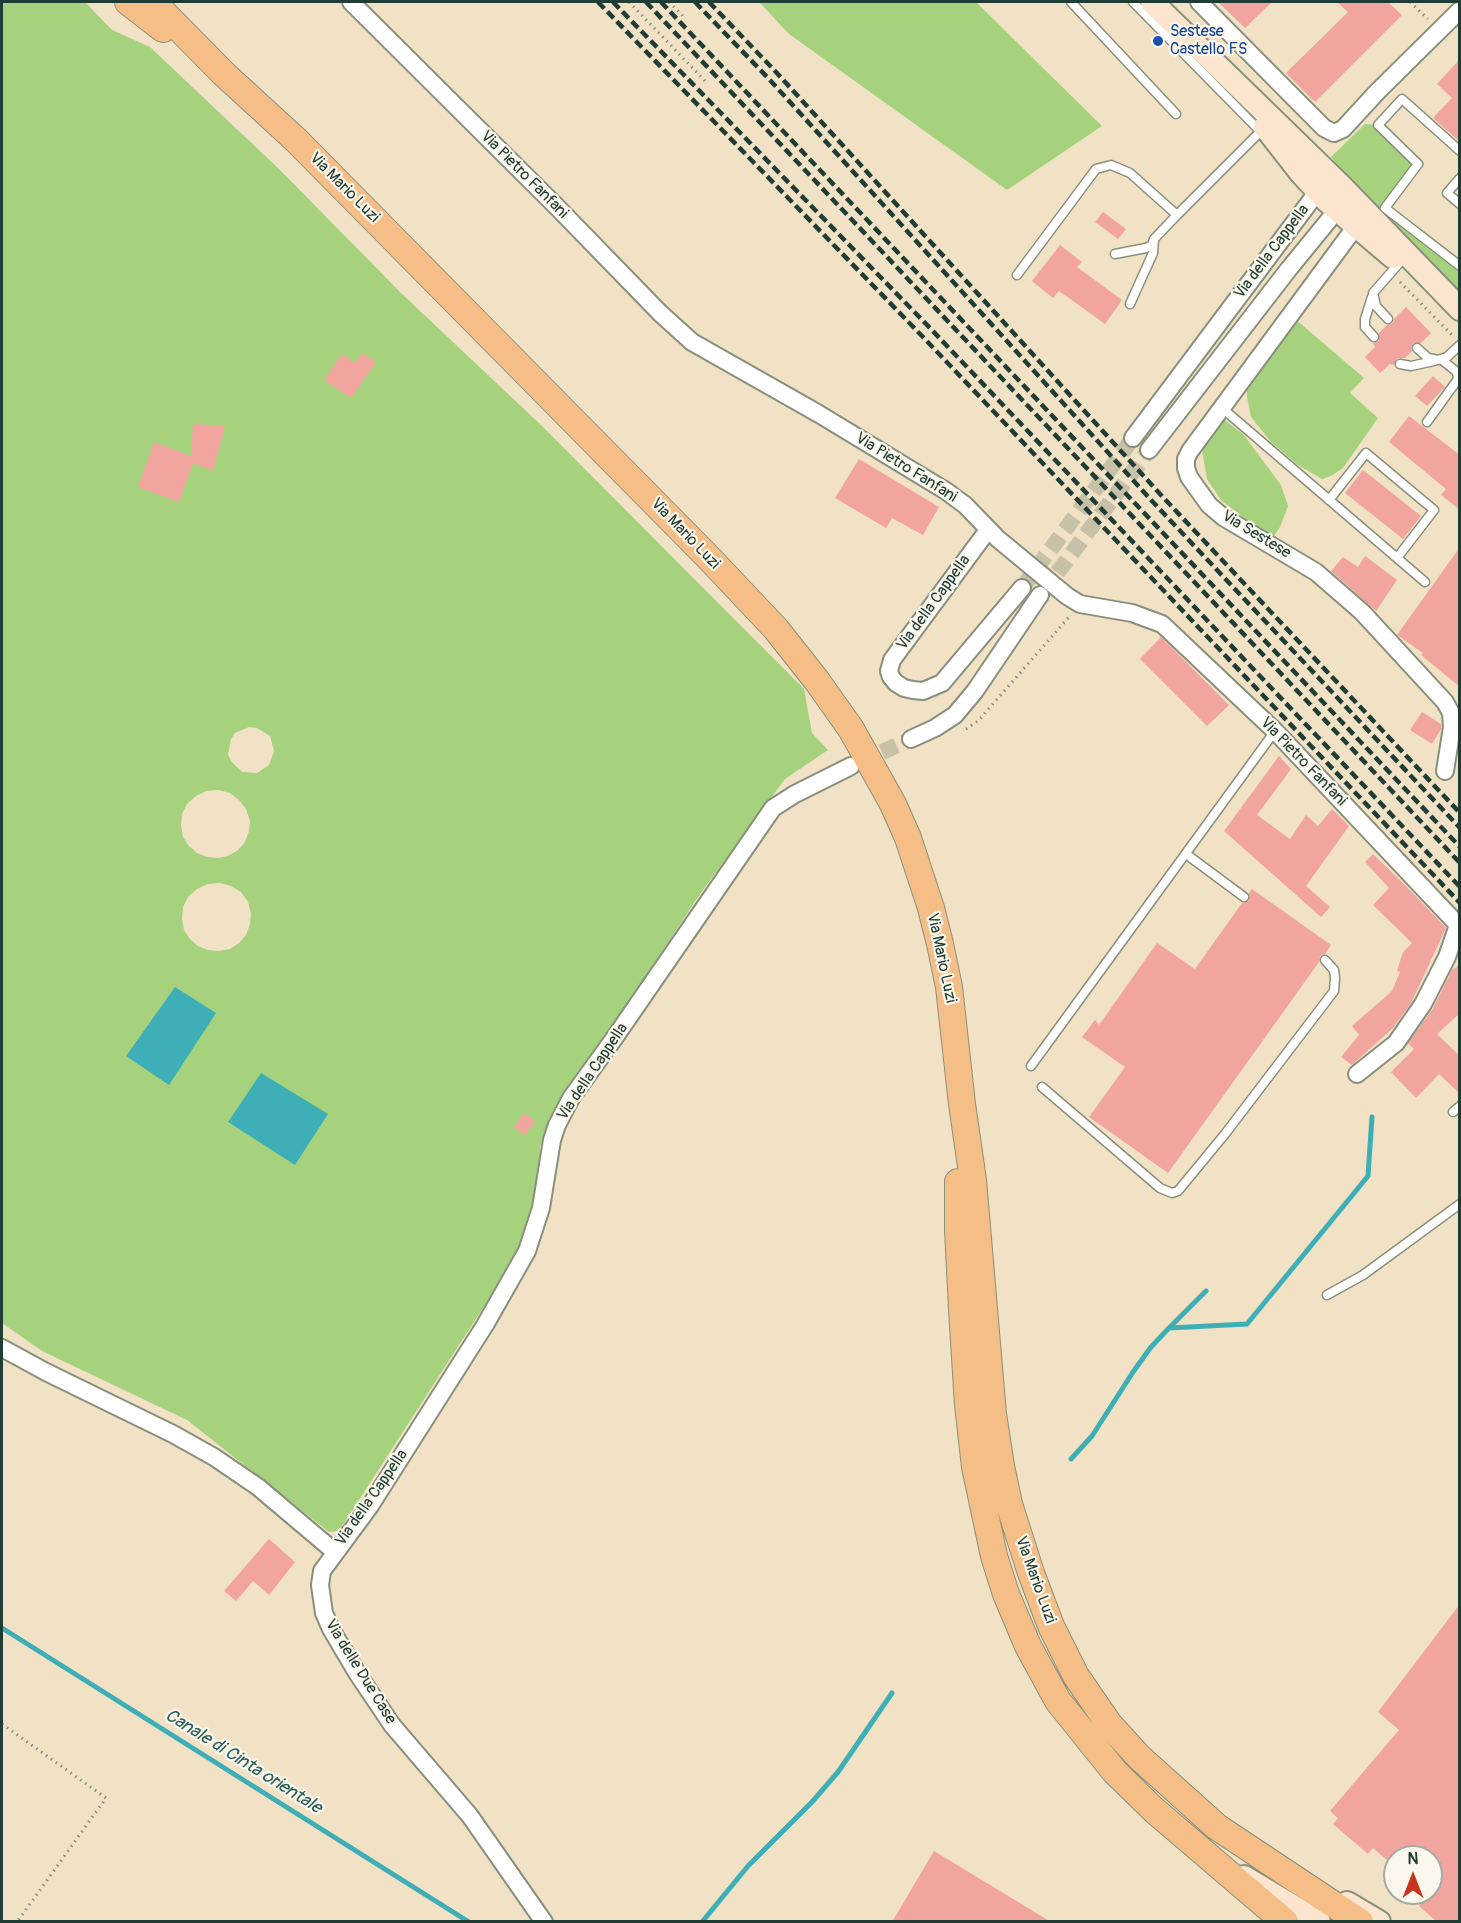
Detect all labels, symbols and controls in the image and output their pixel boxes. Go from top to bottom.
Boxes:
place label: Sestese Castello FS [1170,22,1247,60]
marker: Sestese Castello FS [1151,34,1165,48]
street label: Via Pietro Fanfani [476,127,572,223]
street label: Via Mario Luzi [305,149,383,227]
street label: Via della Cappella [1230,201,1314,303]
street label: Via Pietro Fanfani [852,429,960,507]
street label: Via Mario Luzi [646,495,724,573]
street label: Via Sestese [1218,507,1294,563]
street label: Via della Cappella [893,552,975,654]
street label: Via Pietro Fanfani [1256,714,1350,810]
street label: Via Mario Luzi [922,911,960,1005]
street label: Via della Cappella [553,1020,633,1124]
street label: Via della Cappella [332,1446,412,1550]
street label: Via Mario Luzi [1010,1534,1060,1626]
street label: Via delle Due Case [320,1616,400,1728]
water label: Canale di Cinta orientale [161,1705,325,1819]
north arrow [1383,1845,1443,1905]
text: N [1408,1849,1418,1869]

